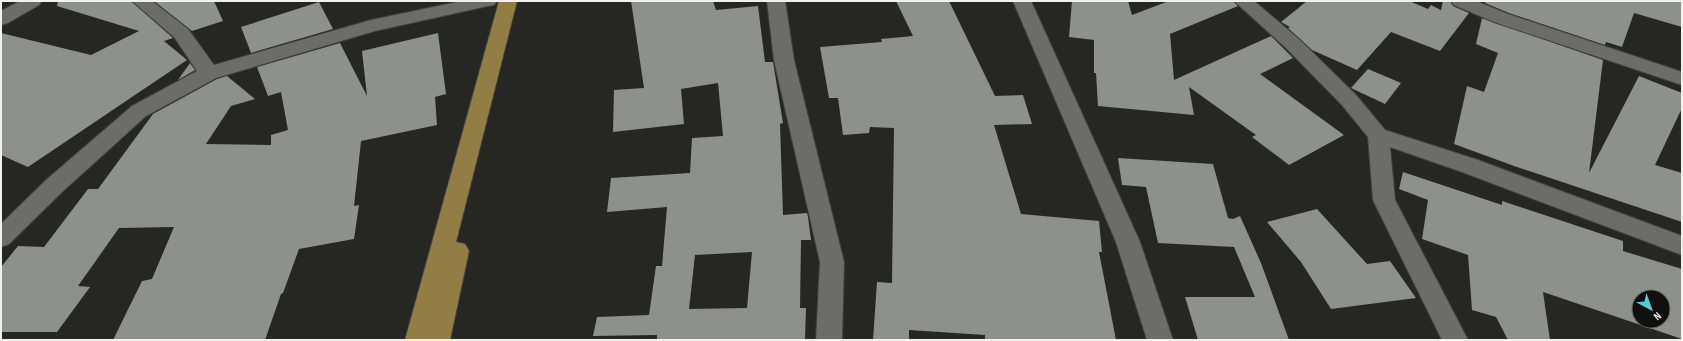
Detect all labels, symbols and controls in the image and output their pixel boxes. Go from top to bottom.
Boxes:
north arrow [1631,289,1671,329]
text: N [1651,309,1664,323]

